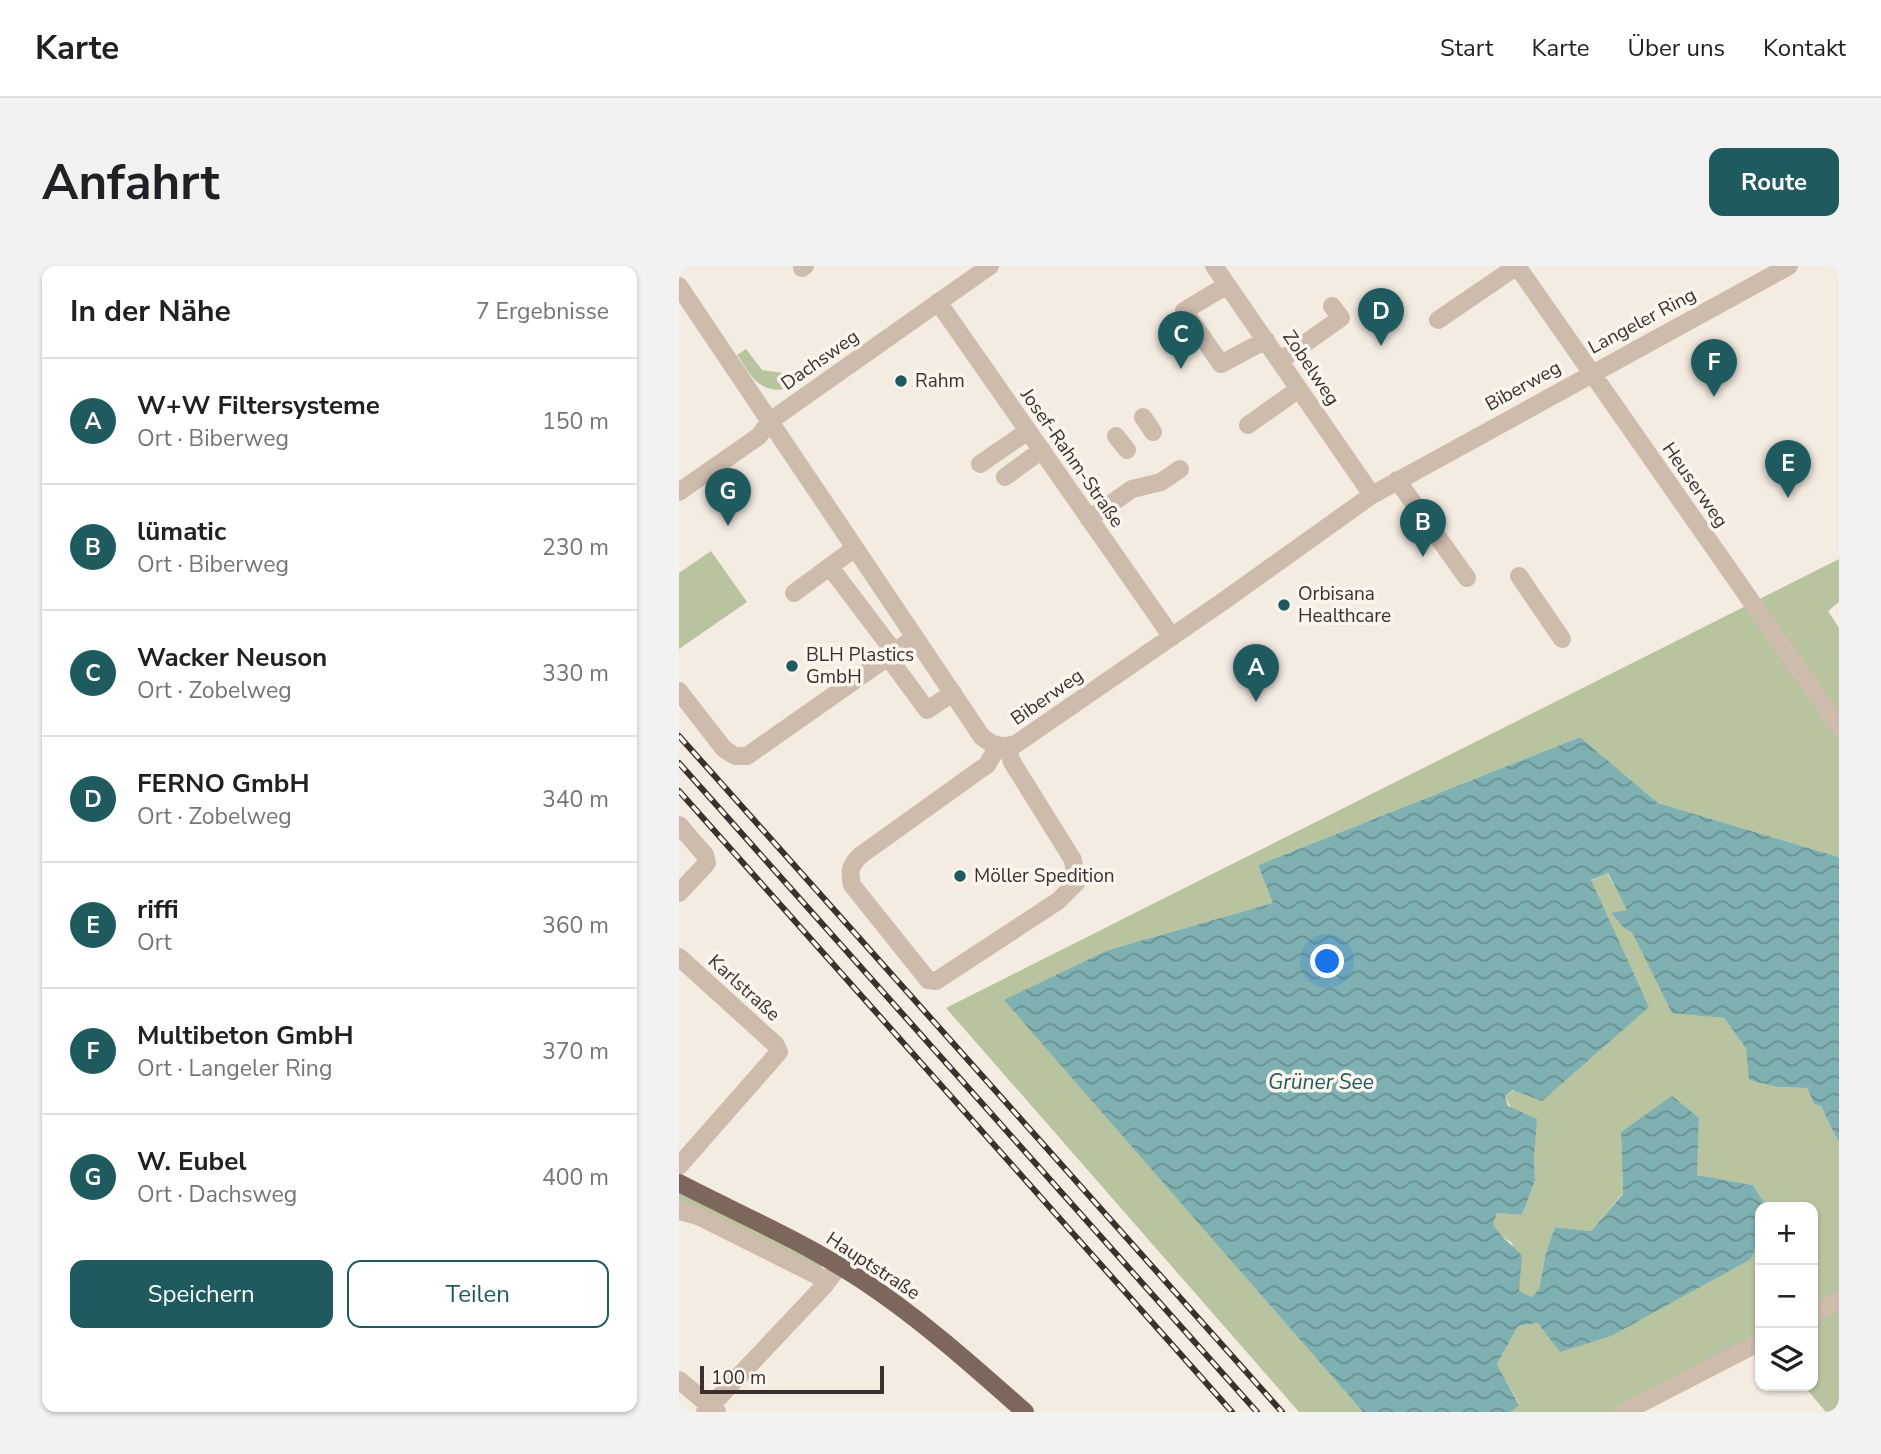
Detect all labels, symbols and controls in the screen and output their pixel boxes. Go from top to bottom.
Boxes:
text: Karte [35,26,119,71]
text: Start [1440,32,1493,64]
text: Karte [1531,32,1589,64]
text: Über uns [1627,32,1725,64]
text: Kontakt [1763,32,1846,64]
button: Route [1709,148,1839,216]
text: Anfahrt [42,149,220,216]
street label: Langeler Ring [1583,282,1701,360]
pin: D [1358,288,1404,346]
text: In der Nähe [70,291,231,332]
text: 7 Ergebnisse [476,296,609,327]
pin: C [1158,311,1204,369]
street label: Dachsweg [776,324,864,396]
street label: Zobelweg [1276,325,1346,411]
pin: F [1691,339,1737,397]
street label: Biberweg [1480,355,1566,417]
place label: Rahm [915,368,965,394]
marker: Rahm [893,373,909,389]
street label: Josef-Rahm-Straße [1014,382,1130,533]
text: W+W Filtersysteme [137,388,380,423]
text: A [84,406,102,437]
text: 150 m [542,406,609,437]
text: Ort · Biberweg [137,423,289,454]
street label: Heuserweg [1656,437,1734,533]
pin: E [1765,440,1811,498]
pin: G [705,468,751,526]
pin: B [1400,499,1446,557]
text: lümatic [137,514,226,549]
text: B [85,532,101,563]
text: 230 m [542,532,609,563]
text: Ort · Biberweg [137,549,289,580]
place label: Orbisana Healthcare [1298,581,1391,629]
marker: Orbisana Healthcare [1276,597,1292,613]
text: Wacker Neuson [137,640,327,675]
place label: BLH Plastics GmbH [806,642,914,690]
pin: A [1233,644,1279,702]
text: C [85,658,101,689]
text: 330 m [542,658,609,689]
marker: BLH Plastics GmbH [784,658,800,674]
street label: Biberweg [1006,663,1088,731]
text: Ort · Zobelweg [137,675,292,706]
text: FERNO GmbH [137,766,309,801]
text: D [84,784,102,815]
text: 340 m [542,784,609,815]
text: Ort · Zobelweg [137,801,292,832]
place label: Möller Spedition [974,863,1115,889]
marker: Möller Spedition [952,868,968,884]
text: riffi [137,892,179,927]
text: E [86,910,100,941]
text: 360 m [542,910,609,941]
text: Ort [137,927,172,958]
your location [1310,944,1344,978]
street label: Karlstraße [702,949,786,1027]
text: Multibeton GmbH [137,1018,354,1053]
text: F [87,1036,99,1067]
text: 370 m [542,1036,609,1067]
text: Ort · Langeler Ring [137,1053,332,1084]
water label: Grüner See [1268,1068,1374,1096]
text: W. Eubel [137,1144,247,1179]
text: G [85,1162,101,1193]
text: 400 m [542,1162,609,1193]
text: Ort · Dachsweg [137,1179,297,1210]
map controls [1755,1202,1818,1391]
button: + [1755,1202,1818,1265]
street label: Hauptstraße [821,1226,925,1306]
button: Speichern [70,1260,333,1328]
button: Teilen [347,1260,609,1328]
button: − [1755,1265,1818,1328]
button: layers [1755,1328,1818,1391]
scale bar [700,1363,884,1395]
text: 100 m [711,1365,766,1391]

